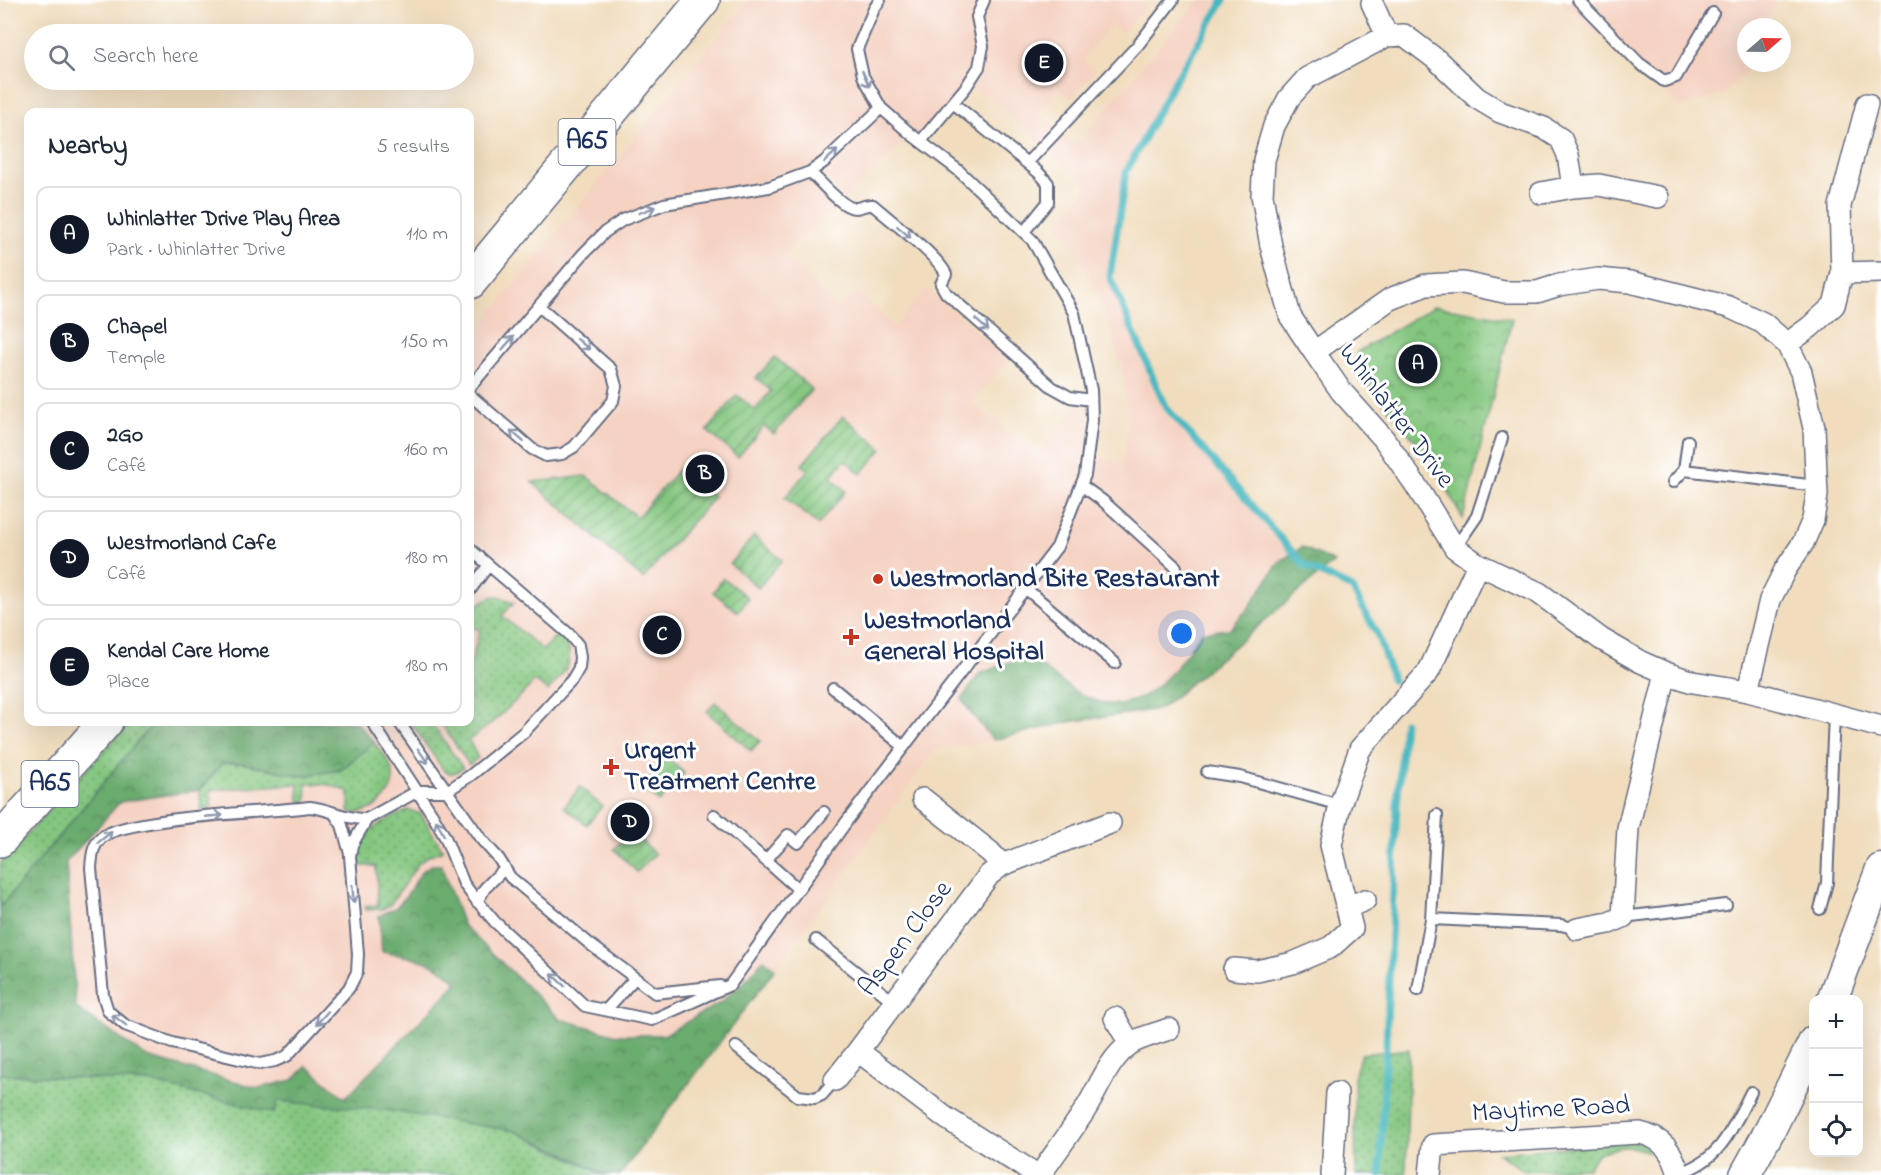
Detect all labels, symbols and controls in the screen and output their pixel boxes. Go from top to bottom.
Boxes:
north arrow [1737,18,1791,72]
search box [24,24,474,90]
pin: E [1024,40,1064,86]
icon: search [45,41,78,74]
text: Search here [93,41,198,73]
one-way arrow [861,70,872,88]
road number: A65 [558,119,616,165]
text: Nearby [48,128,127,166]
text: 5 results [377,133,450,162]
one-way arrow [823,148,838,163]
text: Whinlatter Drive Play Area [107,204,340,236]
one-way arrow [637,204,656,215]
text: A [63,220,76,249]
text: 110 m [406,220,448,249]
one-way arrow [896,225,911,239]
text: Park · Whinlatter Drive [107,236,285,265]
text: Chapel [107,312,167,344]
one-way arrow [974,318,989,332]
text: B [63,328,76,357]
text: 150 m [401,328,448,357]
street label: Whinlatter Drive [1328,335,1464,497]
one-way arrow [501,336,515,351]
one-way arrow [575,337,591,351]
pin: A [1398,342,1438,386]
text: Temple [107,344,166,373]
text: 2Go [107,420,143,452]
one-way arrow [510,429,525,443]
text: C [64,436,75,465]
text: 160 m [404,436,448,465]
text: Café [107,452,146,481]
pin: B [686,452,724,496]
text: Westmorland Cafe [107,528,276,560]
text: D [62,544,77,573]
text: 180 m [405,544,448,573]
text: Café [107,560,146,589]
place label: Westmorland Bite Restaurant [890,560,1221,599]
marker: Westmorland Bite Restaurant [871,572,885,586]
place label: Westmorland General Hospital [864,602,1044,672]
pin: C [642,612,682,658]
your location [1167,619,1196,648]
marker: Westmorland General Hospital [842,628,860,646]
text: Kendal Care Home [107,636,269,668]
text: E [63,652,76,681]
text: 180 m [405,652,448,681]
text: Place [107,668,149,697]
place label: Urgent Treatment Centre [624,732,816,802]
one-way arrow [417,747,429,764]
marker: Urgent Treatment Centre [602,758,620,776]
road number: A65 [22,761,78,807]
pin: D [610,800,650,844]
one-way arrow [204,810,224,821]
one-way arrow [434,820,445,838]
one-way arrow [97,831,113,844]
street label: Aspen Close [849,872,963,1005]
one-way arrow [348,884,359,904]
one-way arrow [550,973,565,987]
map controls [1809,995,1863,1157]
button: + [1809,995,1863,1049]
one-way arrow [315,1010,329,1025]
one-way arrow [111,1014,127,1027]
button: − [1809,1049,1863,1103]
street label: Maytime Road [1471,1086,1631,1134]
button: locate [1809,1103,1863,1157]

